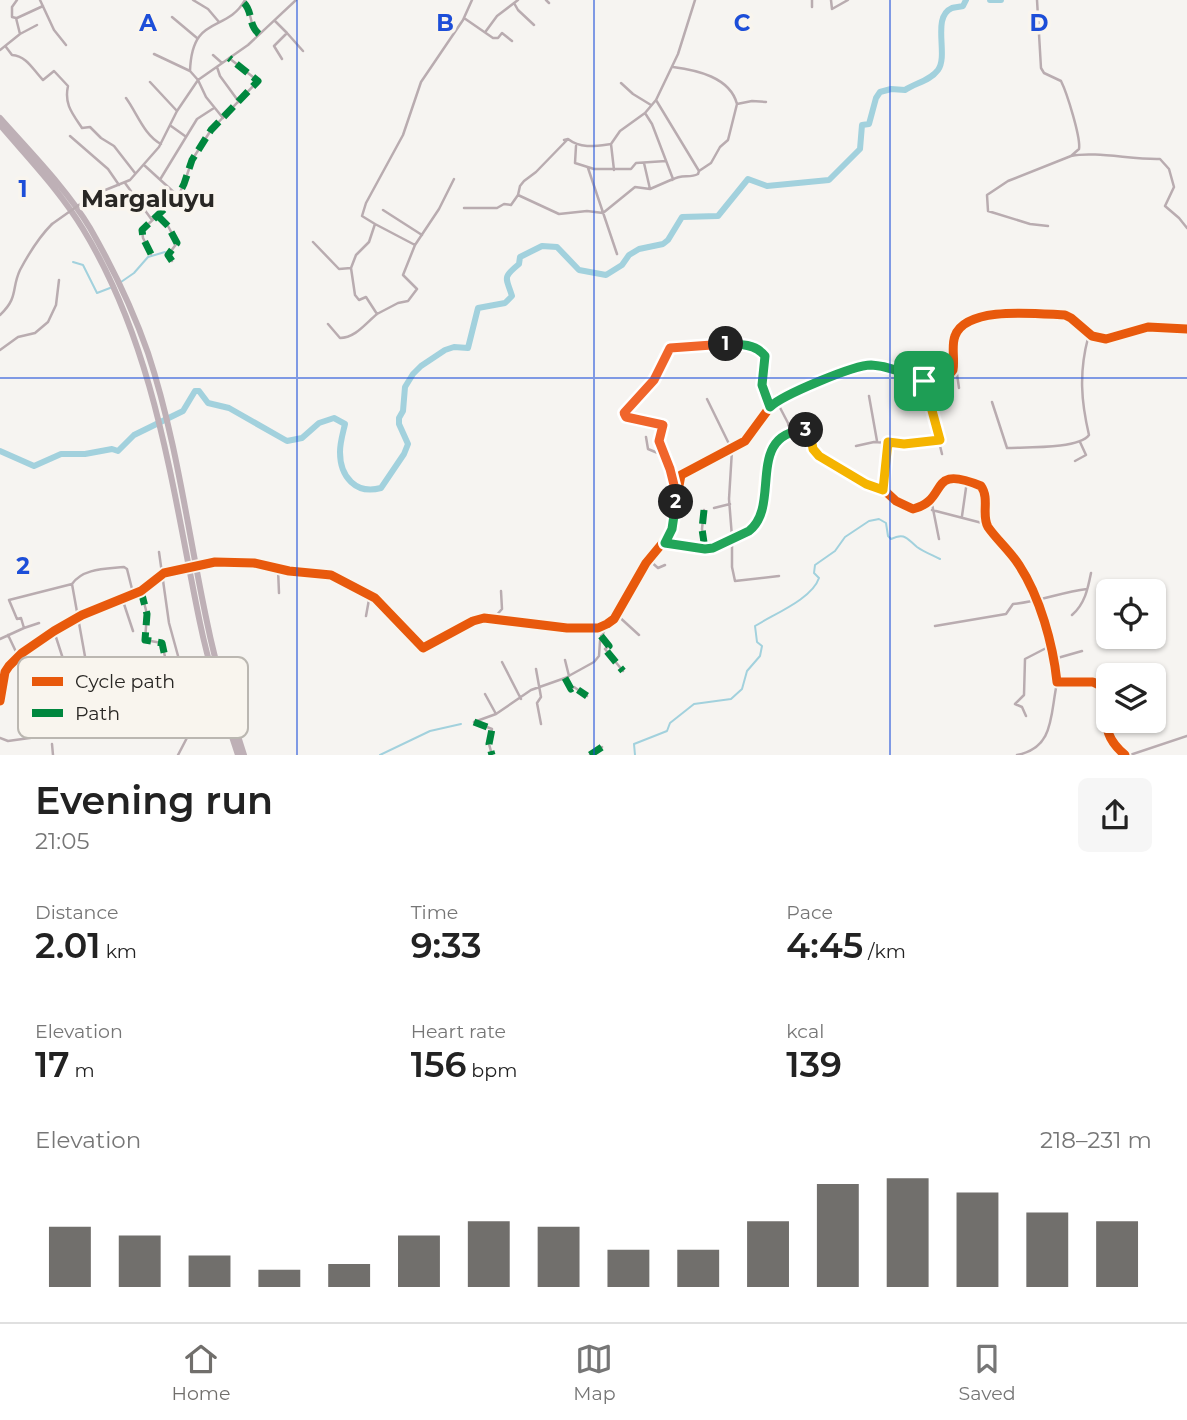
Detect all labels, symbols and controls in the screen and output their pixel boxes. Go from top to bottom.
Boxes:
text: A [138,9,157,37]
text: B [436,9,454,37]
text: C [734,9,751,37]
text: D [1030,9,1049,37]
text: 1 [18,175,28,203]
district label: Margaluyu [81,184,215,213]
pin: 1 [708,326,744,362]
text: 1 [722,332,729,355]
pin [894,351,954,411]
icon: arrive [905,362,943,400]
pin: 3 [788,412,824,448]
text: 3 [800,418,811,441]
pin: 2 [658,484,694,520]
text: 2 [670,490,681,513]
text: 2 [16,552,30,580]
map controls [1096,579,1166,733]
button: locate [1096,579,1166,649]
legend [18,657,248,738]
button: layers [1096,663,1166,733]
text: Cycle path [75,670,175,693]
text: Path [75,702,120,725]
text: Evening run [35,777,273,824]
button: share [1078,778,1152,852]
text: 21:05 [35,827,90,855]
text: Distance [35,901,118,924]
text: Time [411,901,458,924]
text: Pace [786,901,833,924]
text: 2.01 [35,924,101,967]
text: 9:33 [411,924,482,967]
text: 4:45 [786,924,863,967]
text: km [101,940,137,963]
text: /km [863,940,906,963]
text: Elevation [35,1020,123,1043]
text: Heart rate [411,1020,506,1043]
text: kcal [786,1020,824,1043]
text: 17 [35,1043,70,1086]
text: 156 [411,1043,466,1086]
text: 139 [786,1043,842,1086]
text: m [70,1059,95,1082]
text: bpm [466,1059,517,1082]
text: Elevation [35,1126,141,1154]
text: 218–231 m [1040,1126,1152,1154]
tab: Home [171,1340,230,1405]
tab: Map [573,1340,616,1405]
tab: Saved [958,1340,1016,1405]

